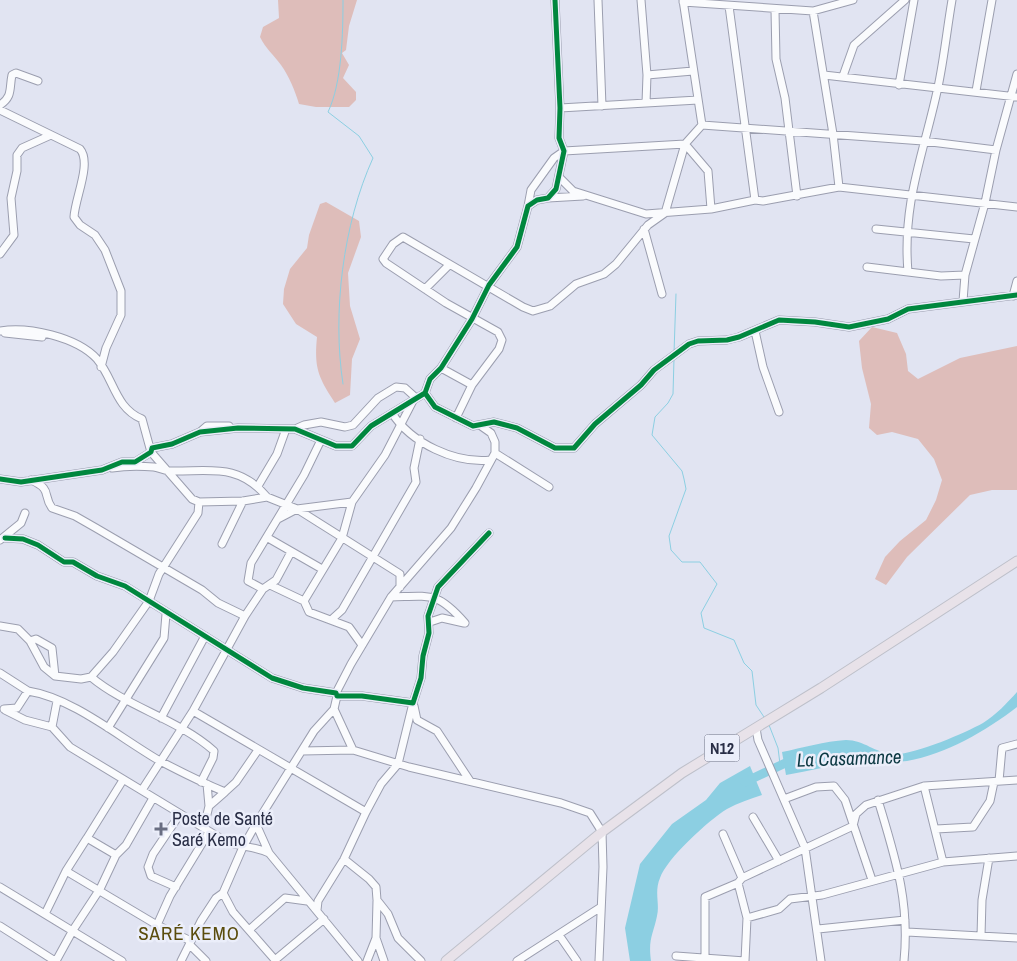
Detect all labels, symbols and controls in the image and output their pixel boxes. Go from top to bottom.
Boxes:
road number: N12 [704,734,740,761]
water label: La Casamance [796,743,902,773]
place label: Poste de Santé Saré Kemo [172,806,273,852]
marker: Poste de Santé Saré Kemo [154,822,168,836]
district label: SARÉ KEMO [138,920,240,946]

